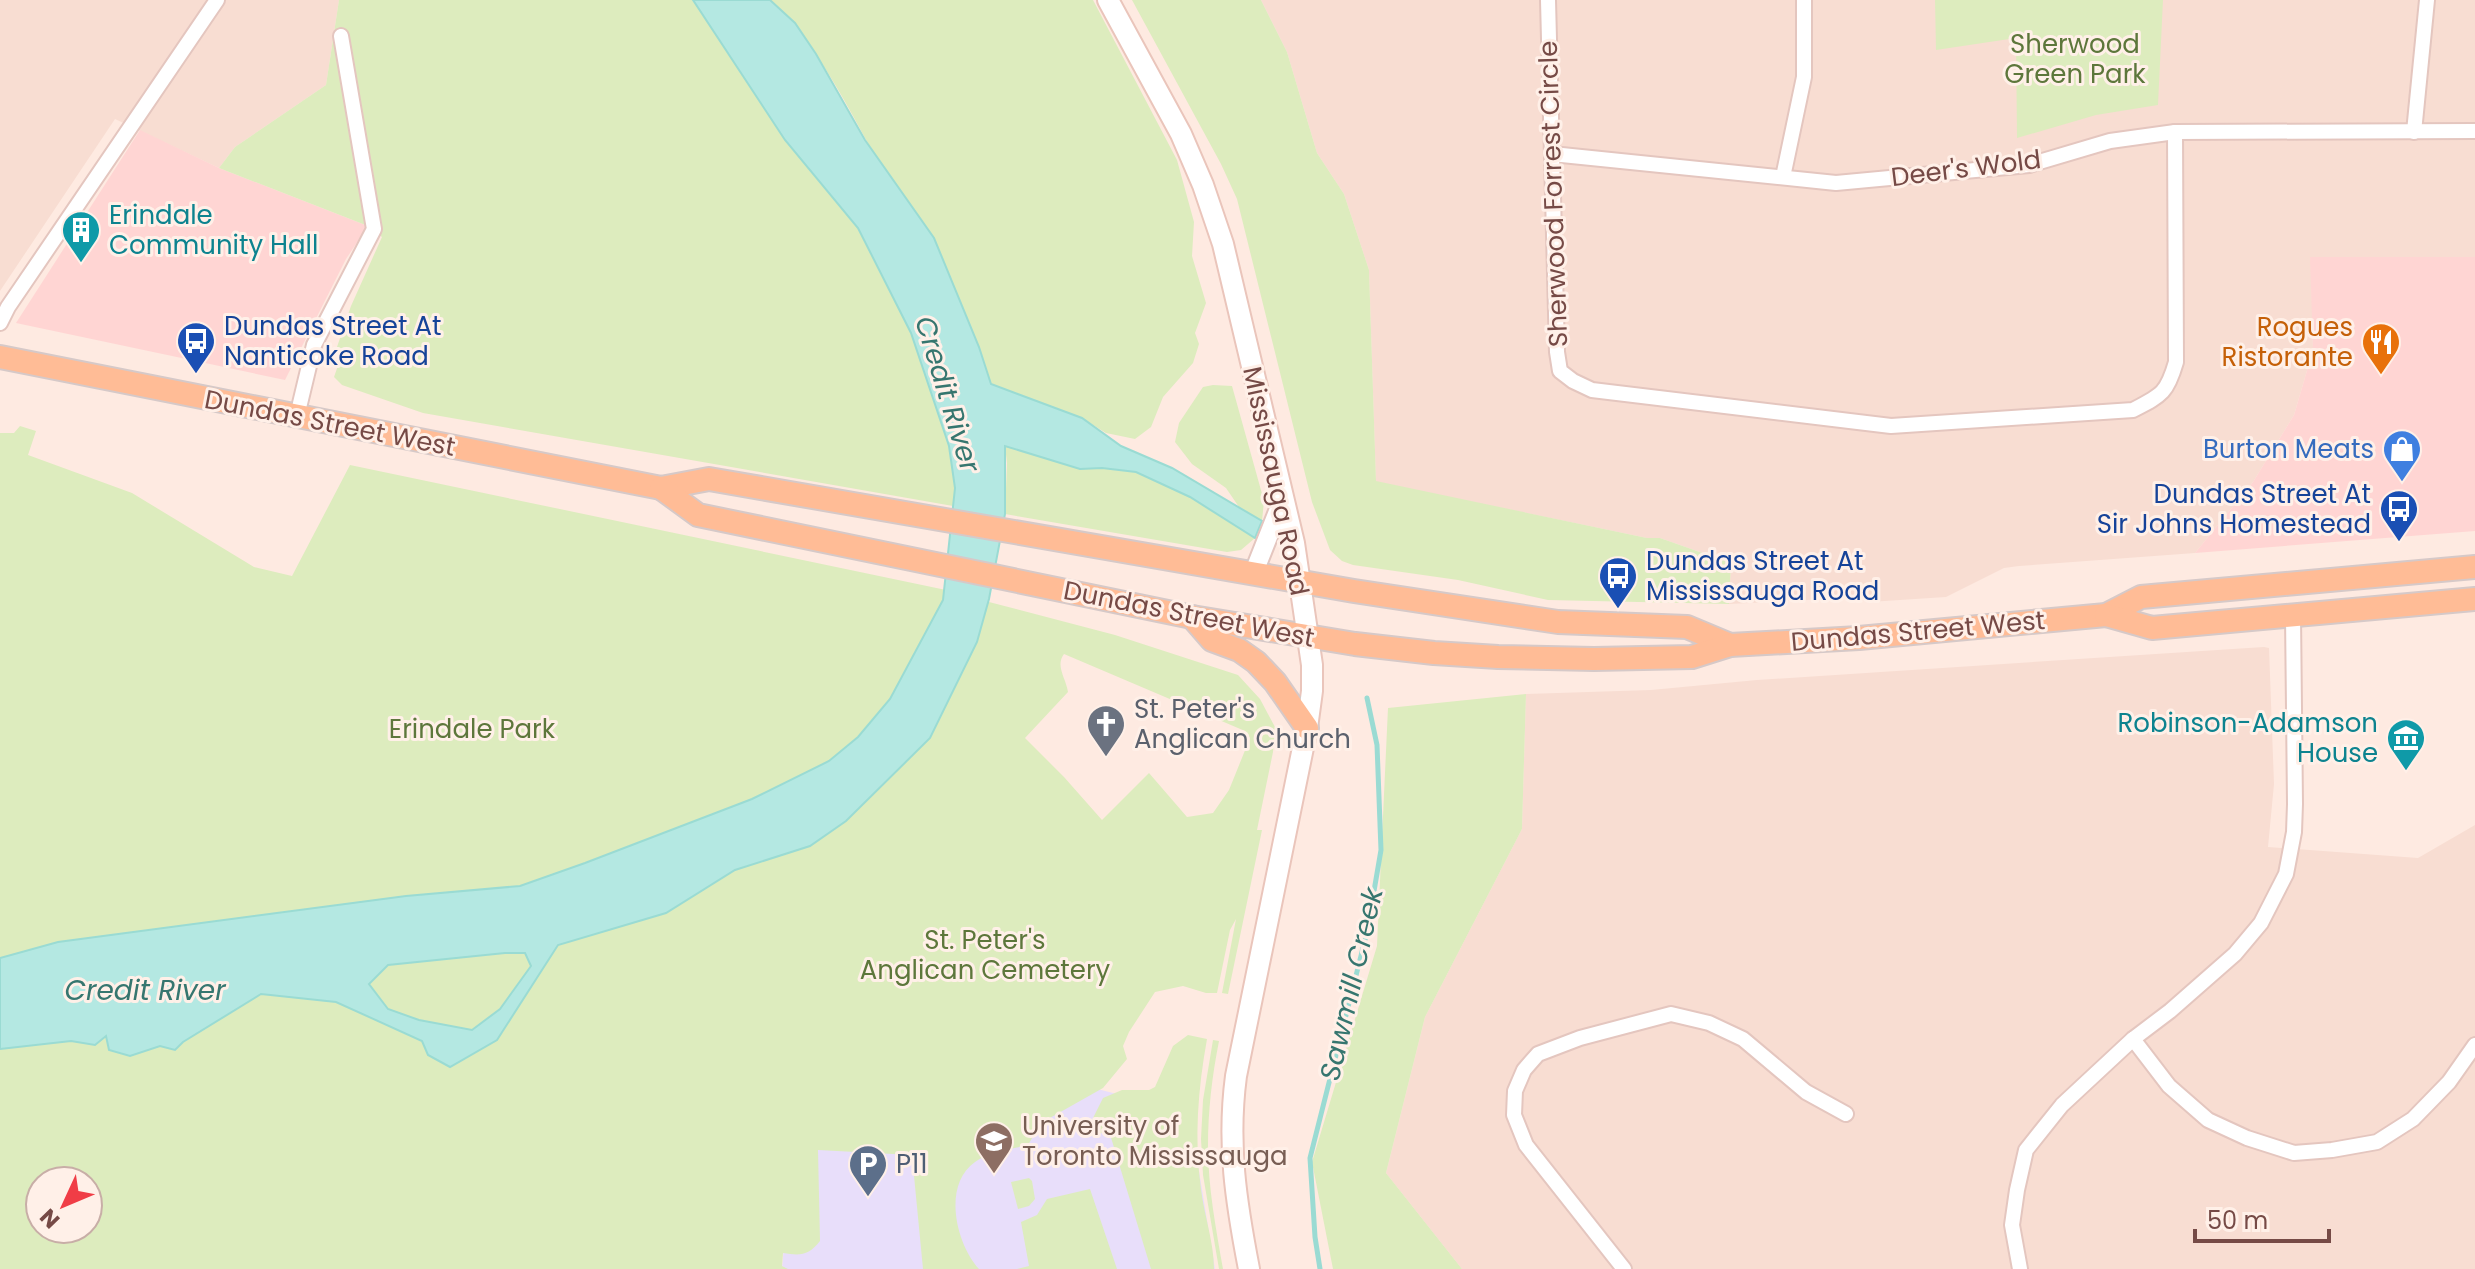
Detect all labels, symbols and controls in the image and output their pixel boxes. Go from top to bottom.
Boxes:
park label: Sherwood Green Park [2004,26,2146,92]
street label: Sherwood Forrest Circle [1530,40,1576,348]
street label: Deer's Wold [1889,141,2043,195]
place label: Erindale Community Hall [109,197,318,263]
building icon: Erindale Community Hall [60,209,102,264]
place label: Dundas Street At Nanticoke Road [224,308,441,374]
place label: Rogues Ristorante [2222,309,2353,375]
water label: Credit River [905,311,990,477]
bus stop icon: Dundas Street At Nanticoke Road [175,320,217,375]
restaurant icon: Rogues Ristorante [2360,321,2402,376]
street label: Mississauga Road [1234,363,1318,599]
street label: Dundas Street West [201,381,459,465]
shop icon: Burton Meats [2381,428,2423,483]
place label: Burton Meats [2203,431,2374,467]
place label: Dundas Street At Sir Johns Homestead [2097,476,2371,542]
bus stop icon: Dundas Street At Sir Johns Homestead [2378,488,2420,543]
place label: Dundas Street At Mississauga Road [1646,543,1879,609]
bus stop icon: Dundas Street At Mississauga Road [1597,555,1639,610]
street label: Dundas Street West [1060,572,1318,656]
street label: Dundas Street West [1789,602,2047,660]
place label: St. Peter's Anglican Church [1134,691,1351,757]
church icon: St. Peter's Anglican Church [1085,703,1127,758]
place label: Robinson-Adamson House [2117,705,2378,771]
park label: Erindale Park [389,711,556,747]
museum icon: Robinson-Adamson House [2385,717,2427,772]
water label: Sawmill Creek [1310,882,1393,1085]
park label: St. Peter's Anglican Cemetery [860,922,1111,988]
water label: Credit River [64,971,226,1010]
place label: University of Toronto Mississauga [1022,1108,1288,1174]
school or university icon: University of Toronto Mississauga [973,1120,1015,1175]
parking icon: P11 [847,1143,889,1198]
place label: P11 [896,1146,928,1182]
north arrow [24,1165,104,1245]
scale bar [2195,1193,2329,1243]
text: N [33,1202,67,1235]
text: 50 m [2207,1204,2268,1237]

